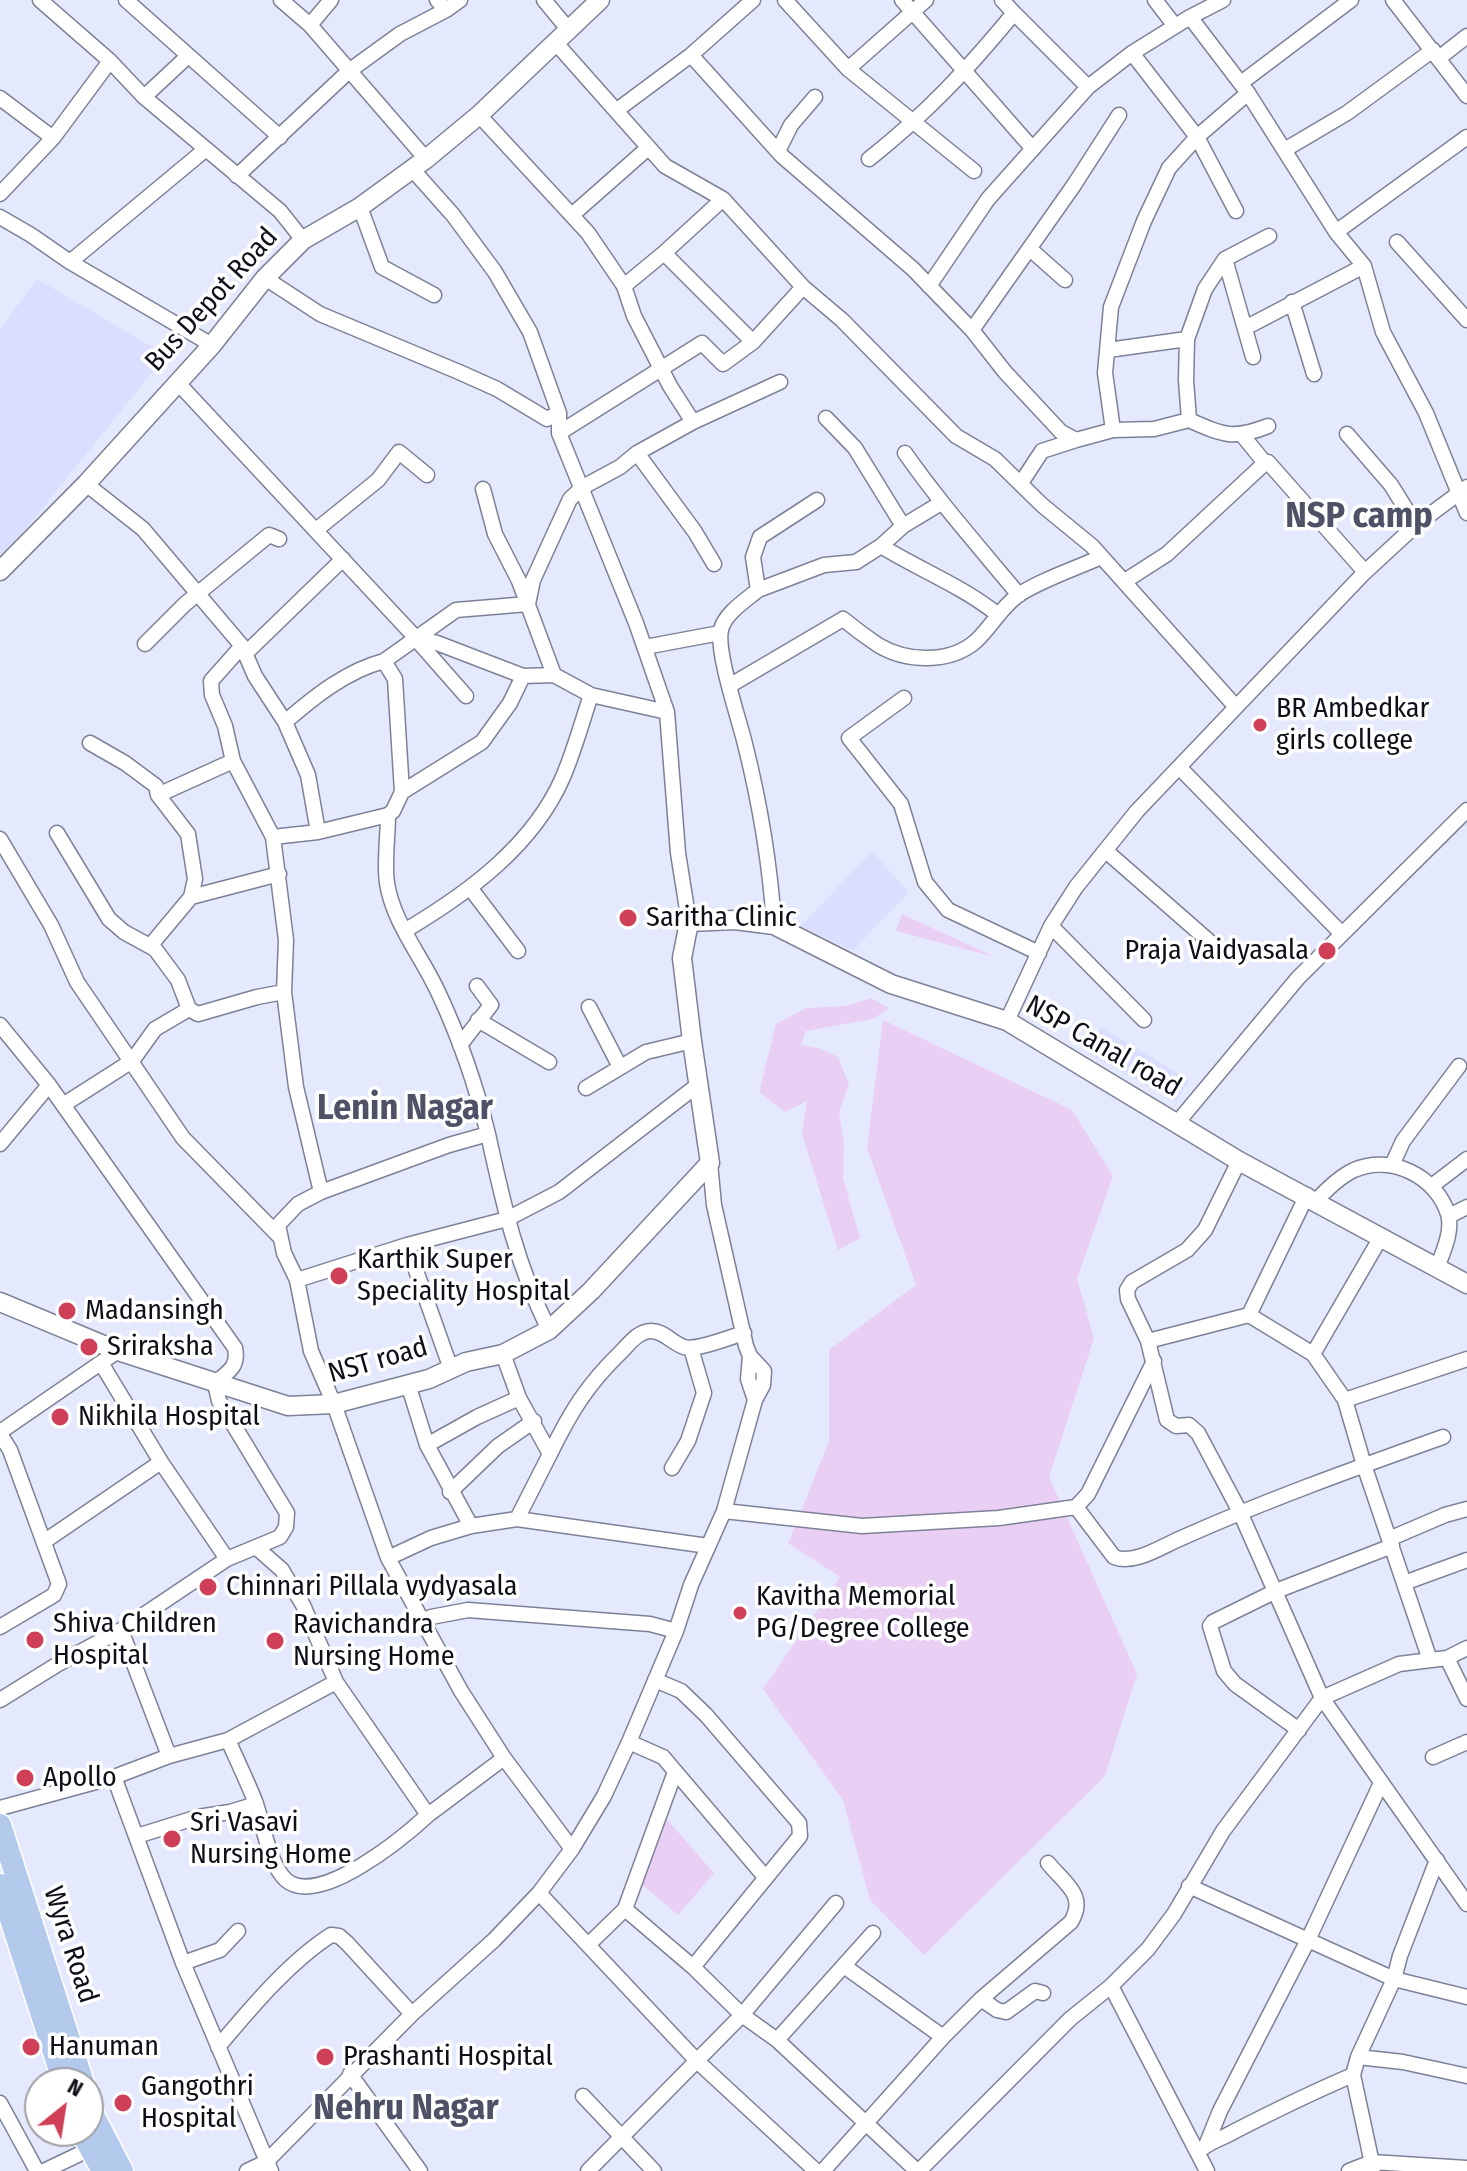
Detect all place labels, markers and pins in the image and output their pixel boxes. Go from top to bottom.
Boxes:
place label: BR Ambedkar girls college [1276,692,1429,758]
marker: BR Ambedkar girls college [1251,716,1269,734]
place label: Saritha Clinic [646,901,797,935]
marker: Saritha Clinic [617,907,639,929]
place label: Praja Vaidyasala [1125,934,1309,968]
marker: Praja Vaidyasala [1316,940,1338,962]
place label: Karthik Super Speciality Hospital [357,1243,570,1309]
marker: Karthik Super Speciality Hospital [328,1265,350,1287]
place label: Madansingh [85,1294,224,1328]
marker: Madansingh [56,1300,78,1322]
place label: Sriraksha [107,1330,214,1364]
marker: Sriraksha [78,1336,100,1358]
place label: Nikhila Hospital [78,1400,260,1434]
marker: Nikhila Hospital [49,1406,71,1428]
place label: Chinnari Pillala vydyasala [226,1570,517,1604]
marker: Chinnari Pillala vydyasala [197,1576,219,1598]
place label: Kavitha Memorial PG/Degree College [756,1580,970,1646]
marker: Kavitha Memorial PG/Degree College [731,1604,749,1622]
place label: Shiva Children Hospital [53,1607,217,1673]
place label: Ravichandra Nursing Home [293,1608,455,1674]
marker: Shiva Children Hospital [24,1629,46,1651]
marker: Ravichandra Nursing Home [264,1630,286,1652]
place label: Apollo [43,1761,117,1795]
marker: Apollo [14,1767,36,1789]
place label: Sri Vasavi Nursing Home [190,1806,352,1872]
marker: Sri Vasavi Nursing Home [161,1828,183,1850]
place label: Hanuman [49,2030,159,2064]
marker: Hanuman [20,2036,42,2058]
place label: Prashanti Hospital [343,2040,553,2074]
marker: Prashanti Hospital [314,2046,336,2068]
place label: Gangothri Hospital [141,2070,254,2136]
marker: Gangothri Hospital [112,2092,134,2114]

